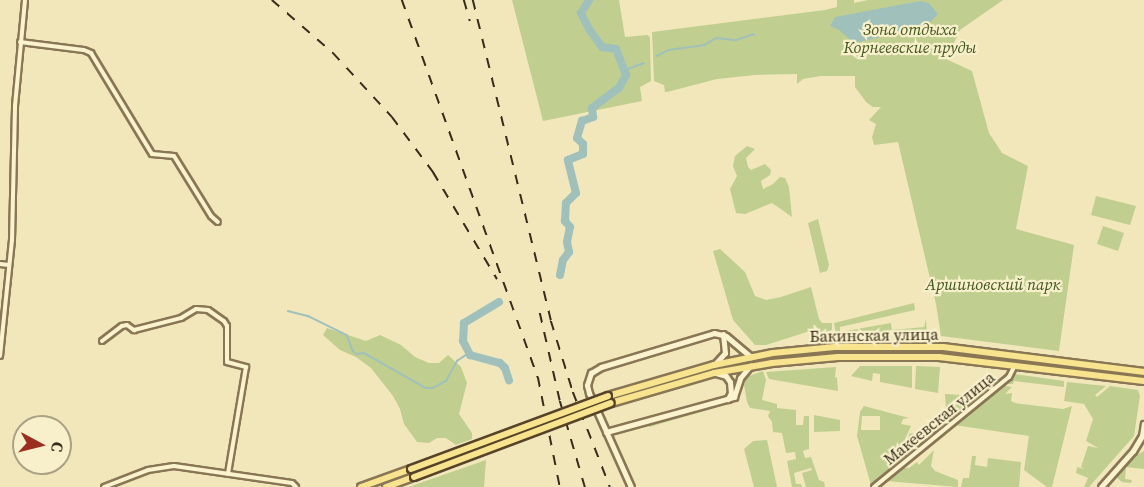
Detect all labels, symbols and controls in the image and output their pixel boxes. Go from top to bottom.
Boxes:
park label: Зона отдыха Корнеевские пруды [844,19,976,57]
park label: Аршиновский парк [926,274,1060,294]
street label: Бакинская улица [809,324,939,346]
street label: Макеевская улица [880,367,998,469]
north arrow [12,415,72,475]
text: С [46,441,69,453]

